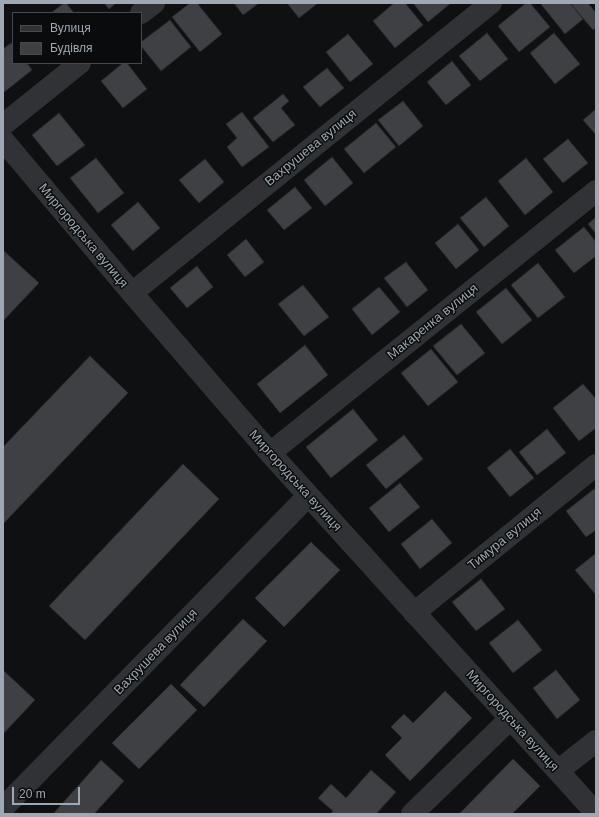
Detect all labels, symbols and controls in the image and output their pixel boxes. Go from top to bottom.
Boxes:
legend [12,12,142,64]
text: Вулиця [50,21,91,35]
text: Будівля [50,41,92,55]
street label: Вахрушева вулиця [262,106,360,190]
street label: Миргородська вулиця [35,181,131,291]
street label: Макаренка вулиця [385,281,481,363]
street label: Миргородська вулиця [245,427,345,535]
street label: Тимура вулиця [465,505,545,573]
street label: Вахрушева вулиця [111,606,201,698]
street label: Миргородська вулиця [462,667,562,775]
scale bar [14,779,82,805]
text: 20 m [19,787,46,801]

